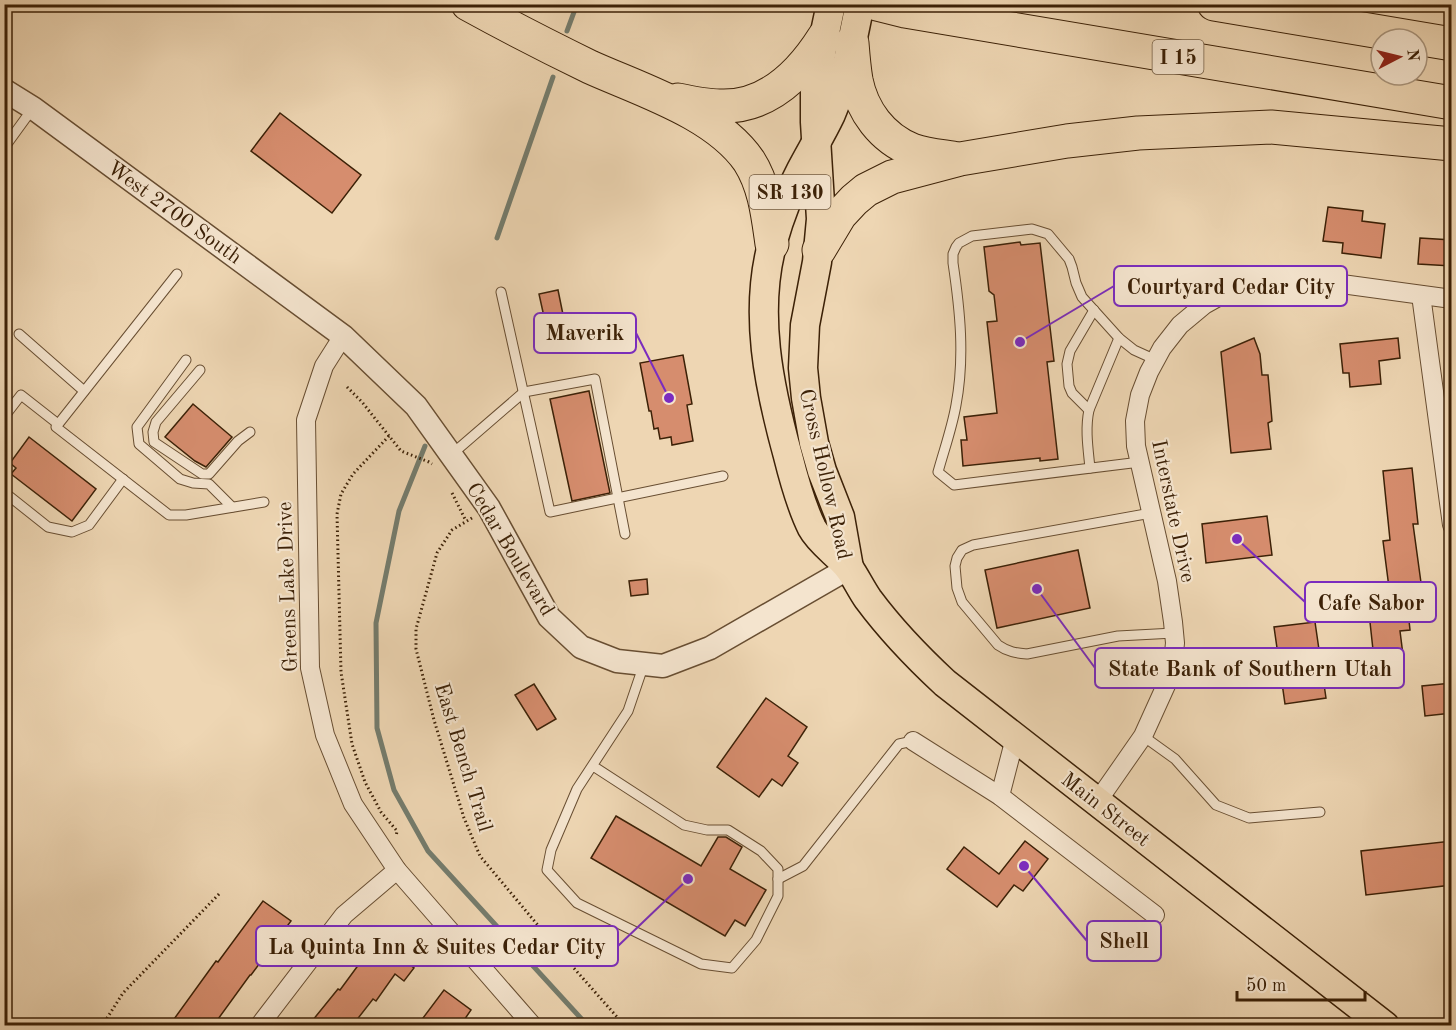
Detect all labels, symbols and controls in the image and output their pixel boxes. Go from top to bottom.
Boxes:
north arrow [1369,27,1429,87]
road number: I 15 [1152,40,1204,74]
text: N [1403,48,1421,63]
street label: West 2700 South [103,158,245,269]
road number: SR 130 [750,175,830,209]
callout: Courtyard Cedar City [1114,266,1347,306]
text: Courtyard Cedar City [1127,277,1335,299]
callout: Maverik [534,313,636,353]
text: Maverik [546,323,624,345]
street label: Cross Hollow Road [795,387,854,562]
street label: Interstate Drive [1147,438,1198,585]
street label: Cedar Boulevard [462,479,558,620]
street label: Greens Lake Drive [275,501,302,673]
callout: Cafe Sabor [1305,582,1436,622]
text: Cafe Sabor [1317,593,1425,615]
callout: State Bank of Southern Utah [1095,648,1404,688]
text: State Bank of Southern Utah [1108,659,1392,681]
street label: East Bench Trail [430,681,495,835]
street label: Main Street [1057,769,1154,851]
callout: Shell [1087,921,1161,961]
callout: La Quinta Inn & Suites Cedar City [256,926,618,966]
text: Shell [1099,931,1149,953]
text: La Quinta Inn & Suites Cedar City [268,937,606,959]
scale bar [1237,964,1364,1002]
text: 50 m [1246,977,1286,995]

